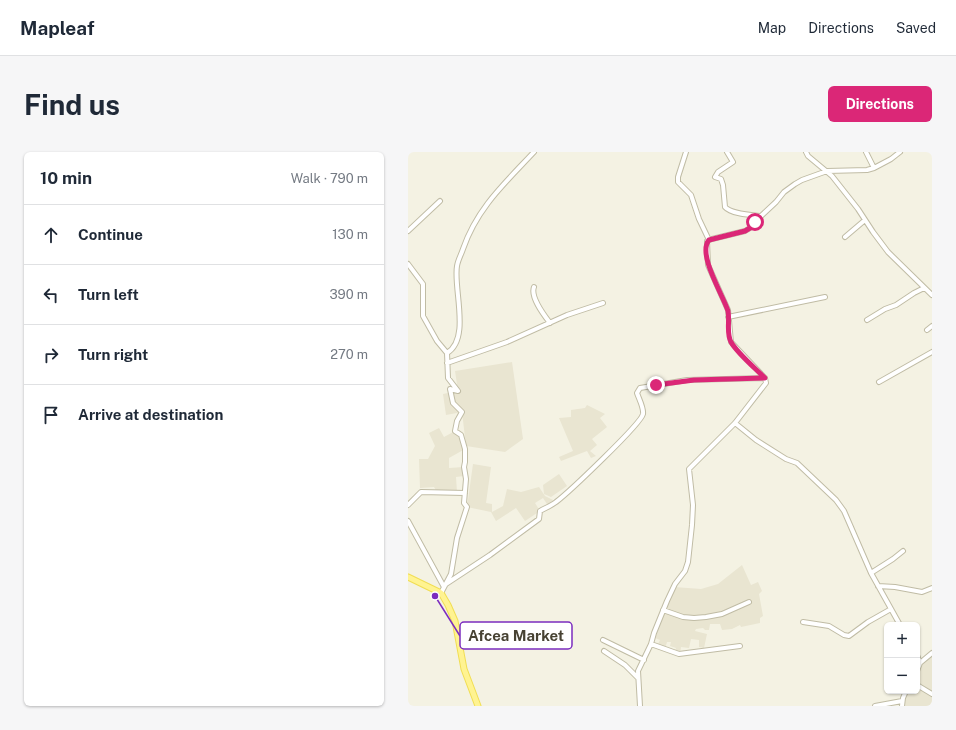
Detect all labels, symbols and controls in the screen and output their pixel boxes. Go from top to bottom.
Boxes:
text: Mapleaf [20,17,94,39]
text: Map [758,20,786,36]
text: Directions [808,20,874,36]
text: Saved [896,20,936,36]
button: Directions [828,86,932,122]
text: Find us [24,88,120,121]
text: 10 min [40,168,92,188]
text: Walk · 790 m [291,171,368,186]
route start [746,213,764,231]
icon: ahead [40,224,62,246]
text: Continue [78,226,143,243]
text: 130 m [332,227,368,242]
icon: left [40,284,62,306]
text: Turn left [78,286,139,303]
text: 390 m [330,287,368,302]
icon: right [40,344,62,366]
text: Turn right [78,346,148,363]
text: 270 m [330,347,368,362]
route end [647,376,665,394]
icon: arrive [40,404,62,426]
text: Arrive at destination [78,406,223,423]
callout: Afcea Market [460,622,572,649]
map controls [884,622,920,694]
button: + [884,622,920,658]
text: Afcea Market [468,627,564,644]
button: − [884,658,920,694]

